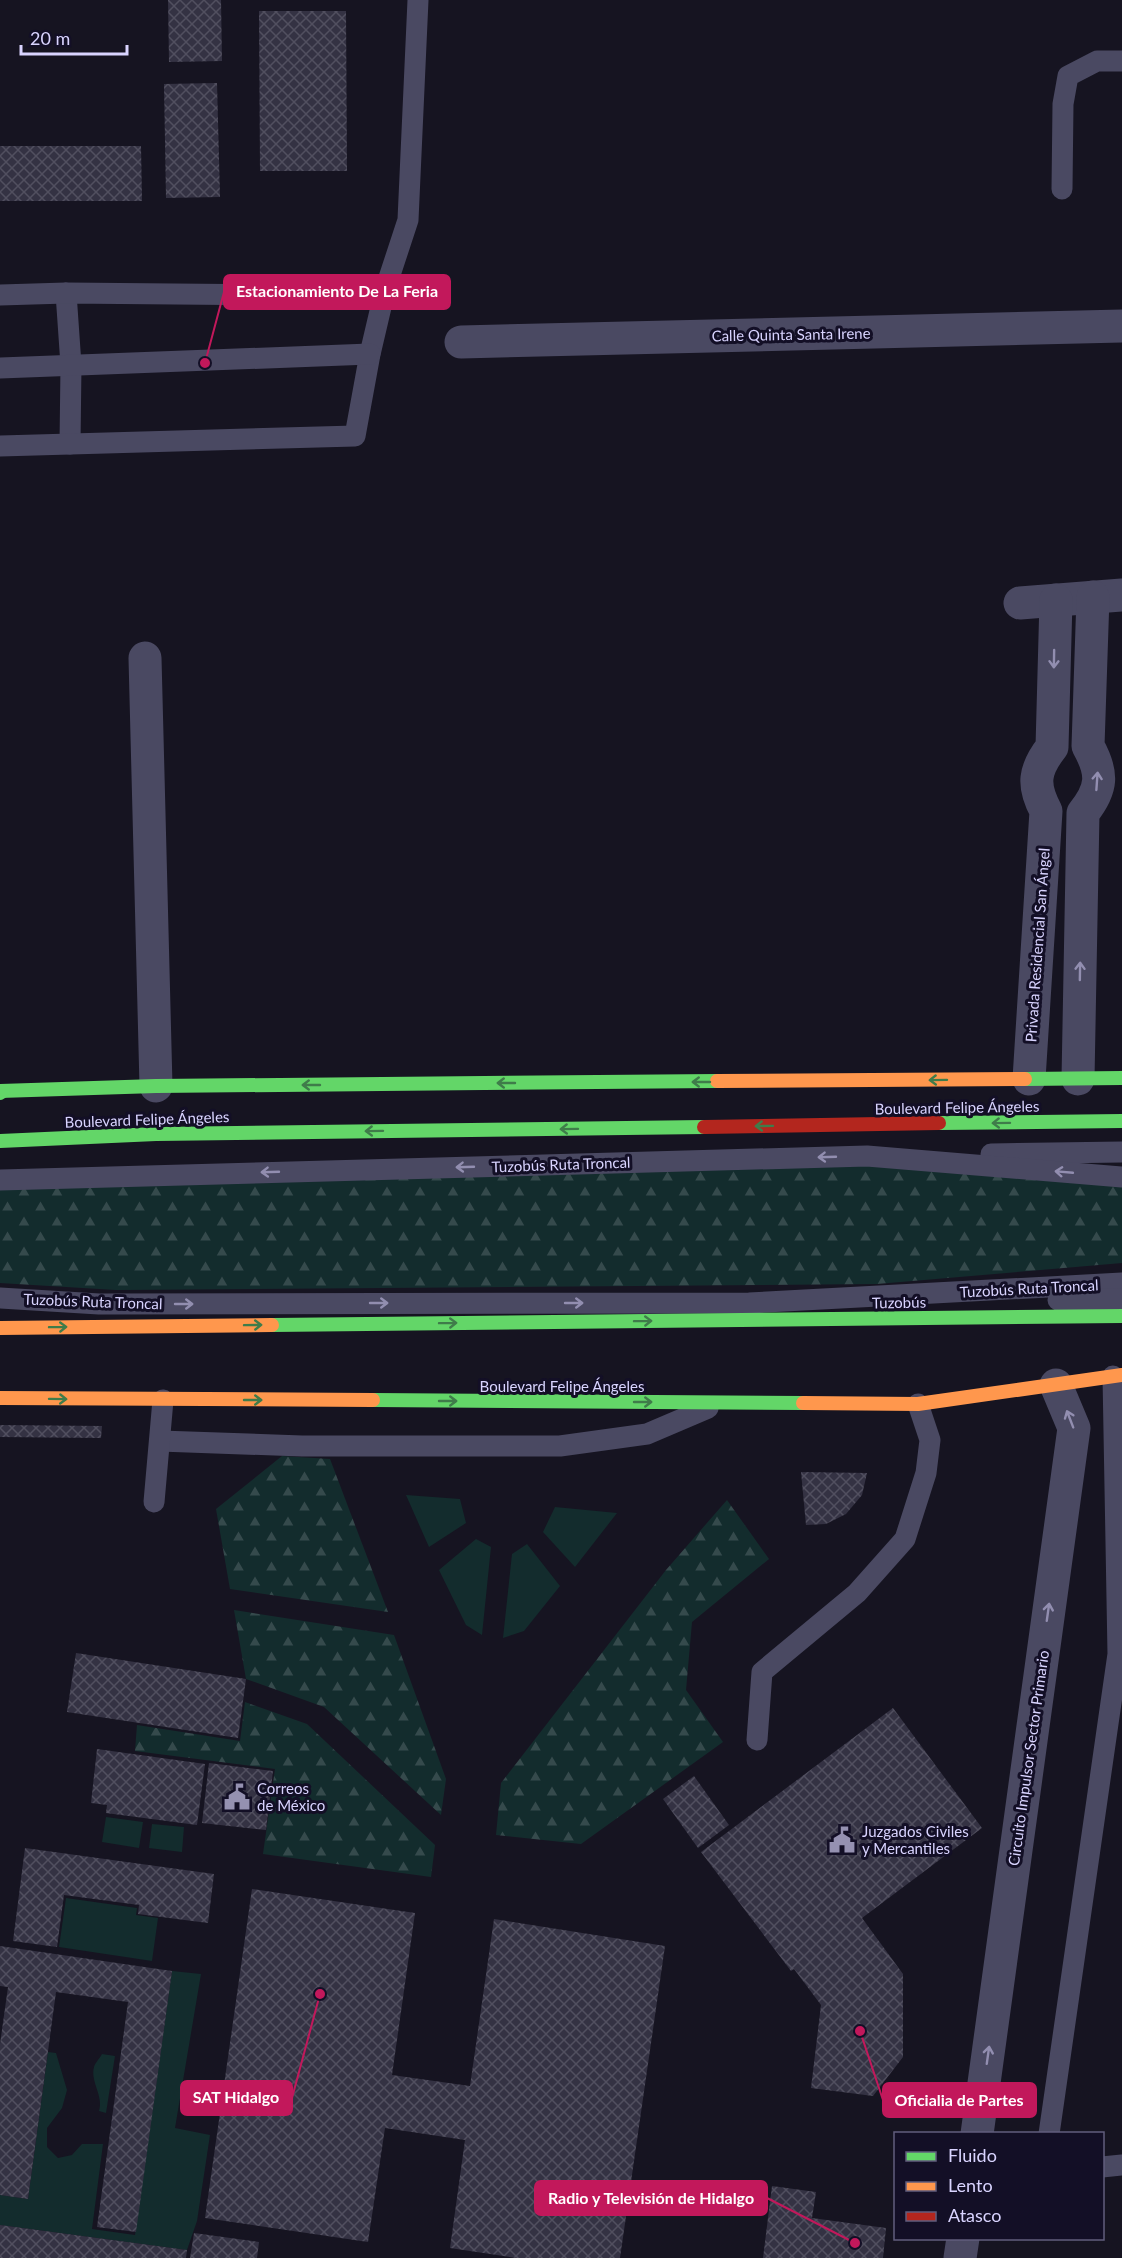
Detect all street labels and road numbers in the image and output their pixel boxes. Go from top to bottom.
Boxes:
street label: Calle Quinta Santa Irene [711,324,871,344]
street label: Privada Residencial San Ángel [1021,847,1053,1043]
street label: Boulevard Felipe Ángeles [874,1097,1040,1117]
street label: Boulevard Felipe Ángeles [64,1107,230,1131]
street label: Tuzobús Ruta Troncal [491,1153,631,1175]
street label: Tuzobús Ruta Troncal [959,1275,1099,1301]
street label: Tuzobús Ruta Troncal [23,1290,163,1312]
street label: Tuzobús [872,1293,926,1311]
street label: Boulevard Felipe Ángeles [480,1377,644,1395]
street label: Circuito Impulsor Sector Primario [1004,1649,1052,1867]

